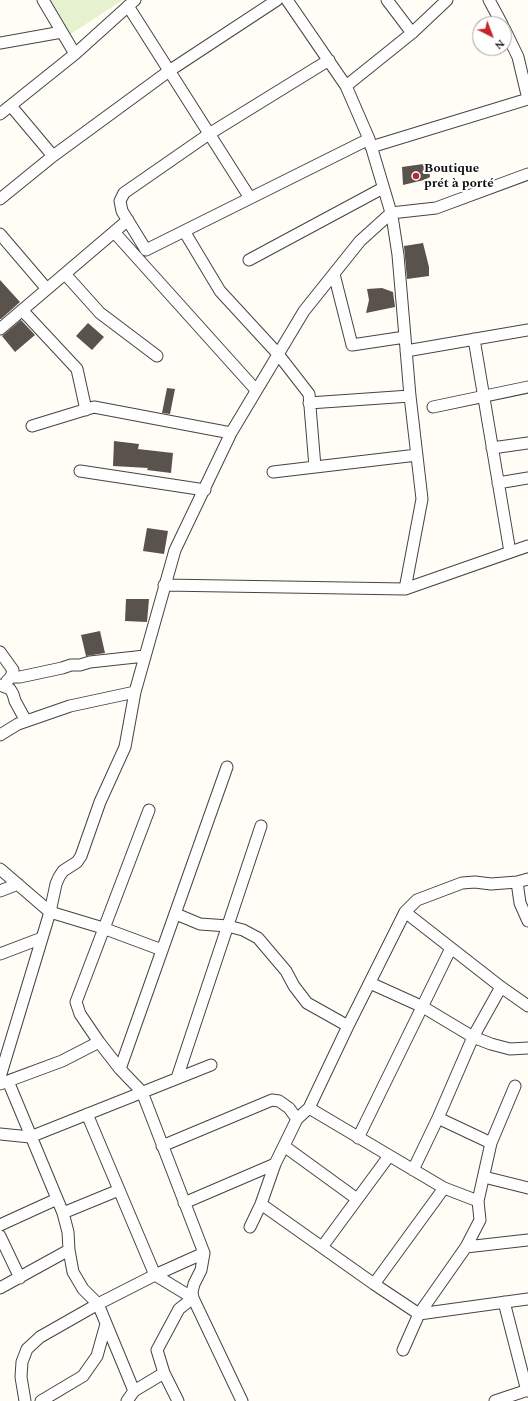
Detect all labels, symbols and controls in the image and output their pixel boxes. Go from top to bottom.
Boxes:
north arrow [472,16,512,56]
text: N [491,35,509,54]
place label: Boutique prét à porté [424,161,494,192]
marker: Boutique prét à porté [411,171,421,181]

